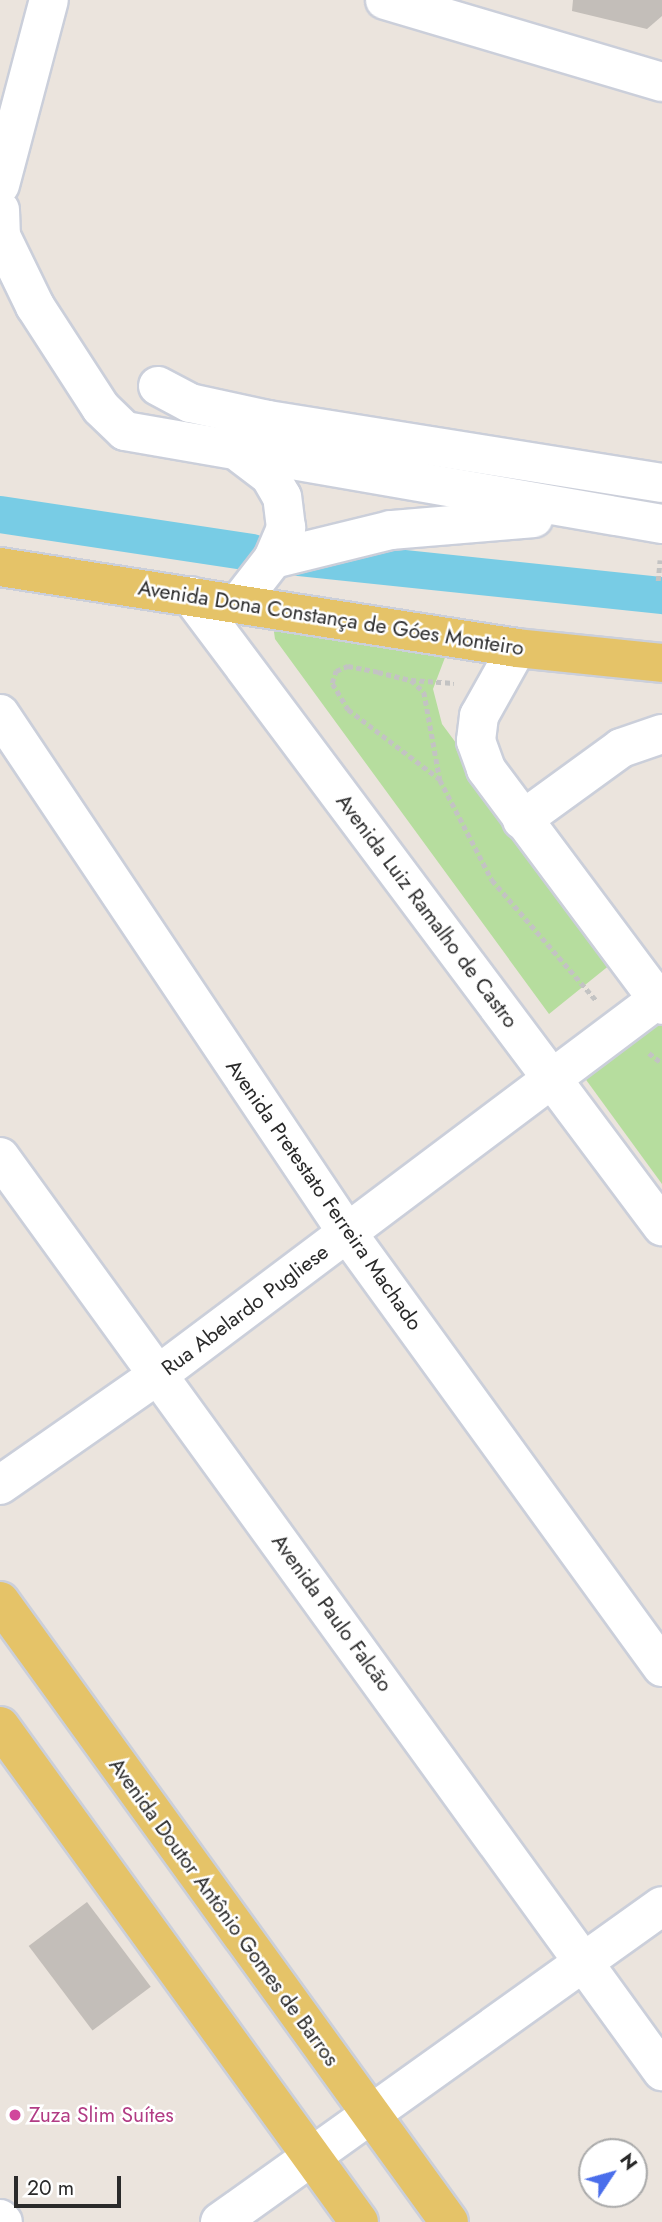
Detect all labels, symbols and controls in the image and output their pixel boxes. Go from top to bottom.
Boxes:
street label: Avenida Dona Constança de Góes Monteiro [136,575,526,661]
street label: Avenida Luiz Ramalho de Castro [331,789,523,1033]
street label: Avenida Pretestato Ferreira Machado [221,1055,427,1335]
street label: Rua Abelardo Pugliese [157,1239,333,1381]
street label: Avenida Paulo Falcão [266,1529,398,1697]
street label: Avenida Doutor Antônio Gomes de Barros [104,1753,344,2071]
place label: Zuza Slim Suítes [29,2102,174,2128]
marker: Zuza Slim Suítes [7,2107,23,2123]
north arrow [578,2138,648,2208]
text: N [613,2147,644,2176]
scale bar [18,2162,124,2206]
text: 20 m [27,2173,74,2203]

